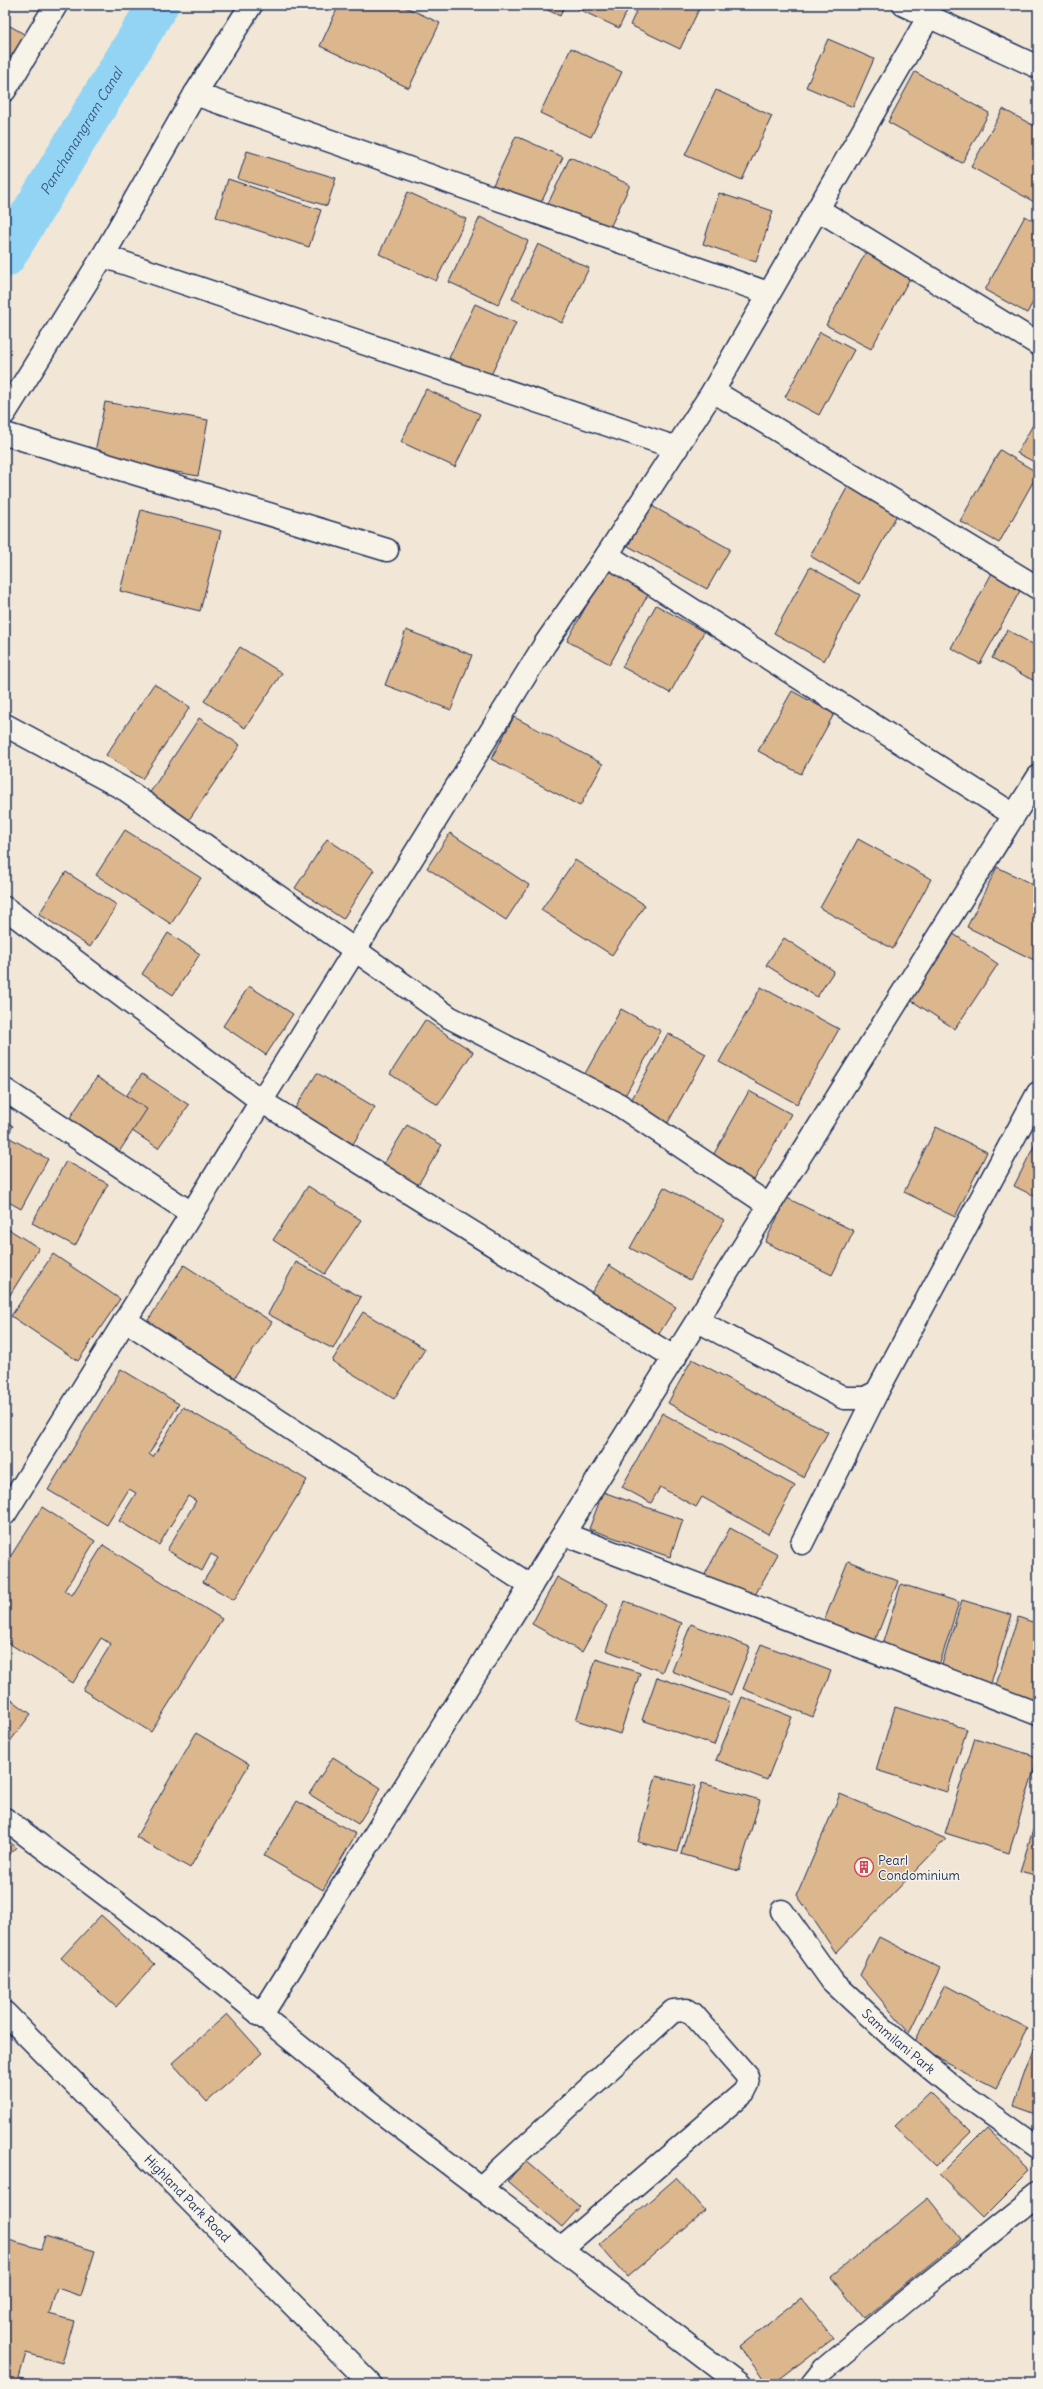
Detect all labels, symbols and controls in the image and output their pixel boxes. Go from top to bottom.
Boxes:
water label: Panchanangram Canal [36,63,128,198]
place label: Pearl Condominium [878,1852,960,1884]
building icon: Pearl Condominium [853,1856,875,1878]
street label: Sammilani Park [859,2005,939,2078]
street label: Highland Park Road [141,2151,235,2246]

